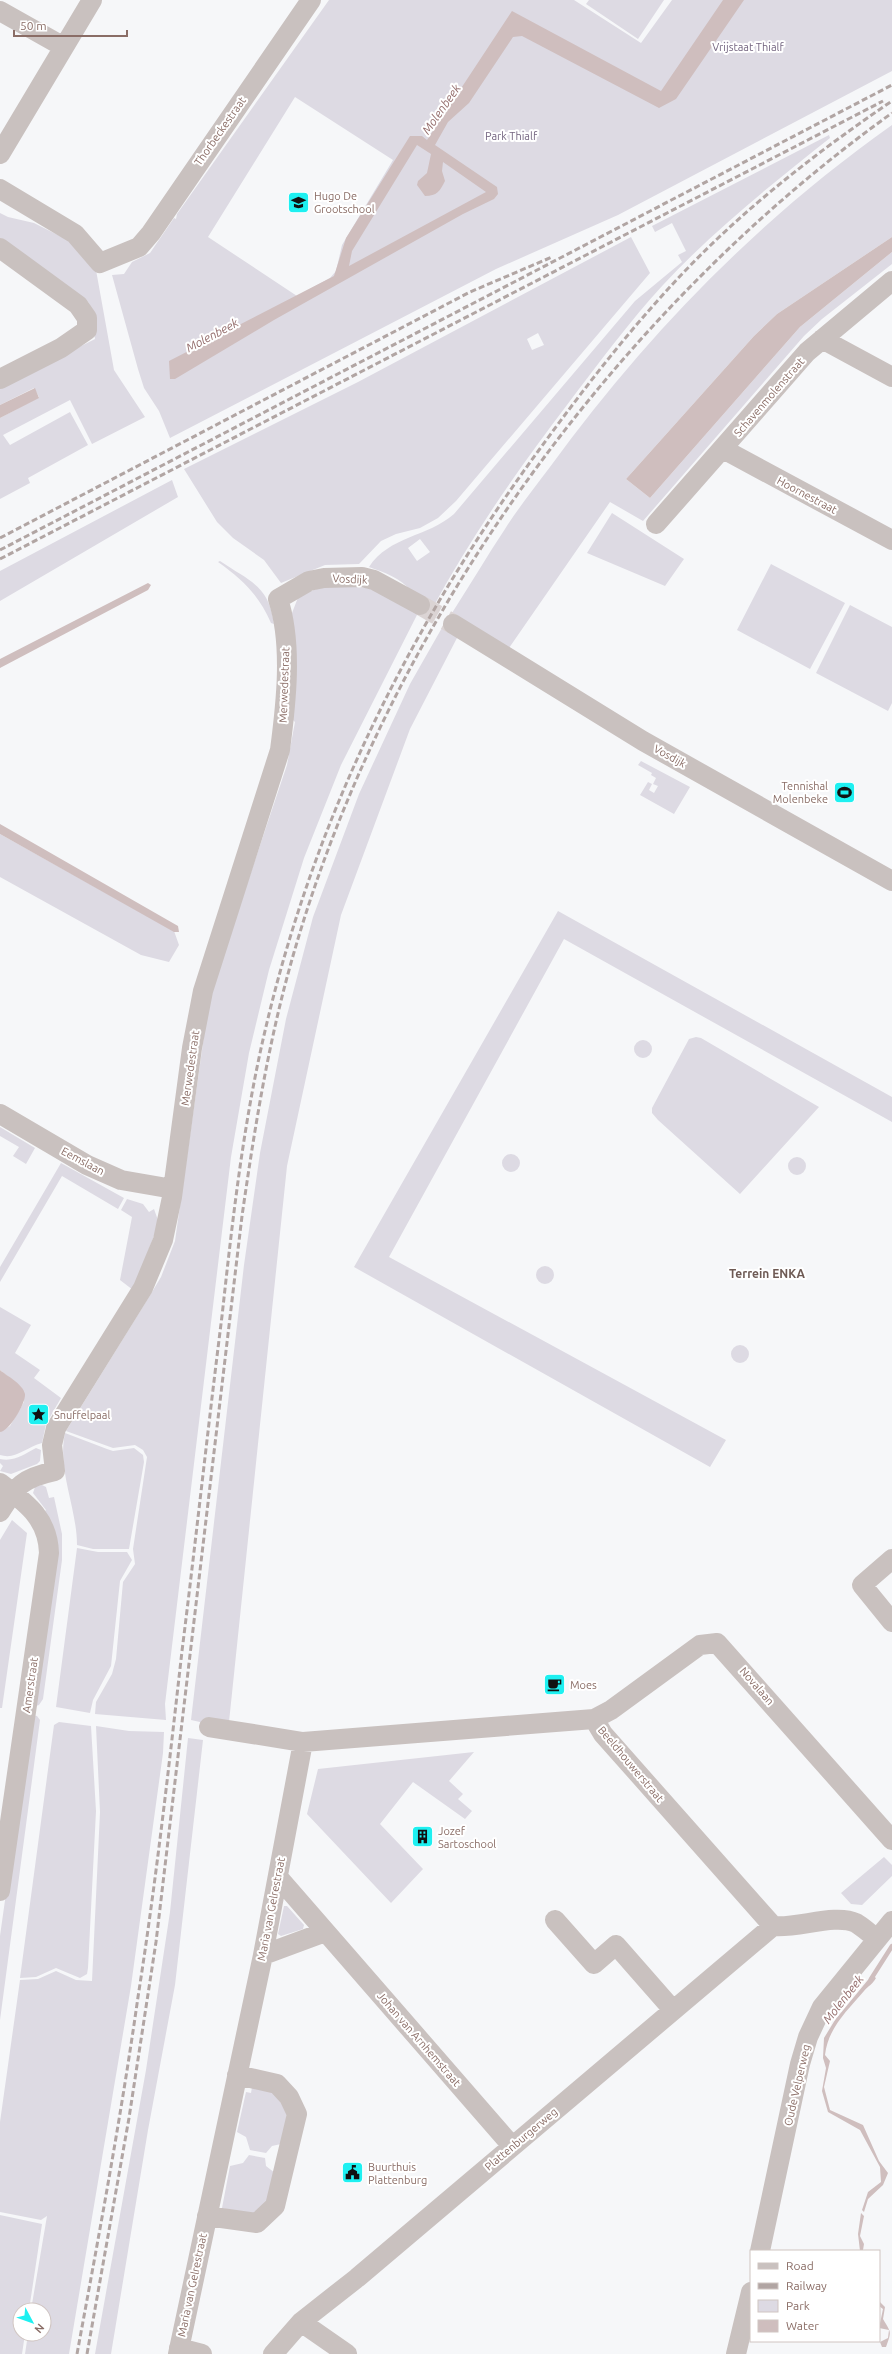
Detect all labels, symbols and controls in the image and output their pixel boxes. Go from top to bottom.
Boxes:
scale bar [14,12,127,38]
text: 50 m [20,19,47,32]
park label: Vrijstaat Thialf [712,41,784,53]
water label: Molenbeek [419,81,463,136]
street label: Thorbeckestraat [192,94,249,168]
park label: Park Thialf [485,130,538,142]
school or university icon: Hugo De Grootschool [286,189,312,215]
place label: Hugo De Grootschool [314,190,375,215]
water label: Molenbeek [184,315,241,354]
street label: Schavenmolenstraat [731,355,807,439]
street label: Hoornestraat [775,474,840,516]
street label: Vosdijk [332,572,368,586]
street label: Merwedestraat [277,646,291,723]
street label: Vosdijk [652,742,689,770]
sports icon: Tennishal Molenbeke [831,779,857,805]
place label: Tennishal Molenbeke [773,780,828,805]
street label: Merwedestraat [179,1029,201,1106]
street label: Eemslaan [59,1145,107,1177]
district label: Terrein ENKA [729,1267,806,1280]
place icon: Snuffelpaal [26,1402,52,1428]
place label: Snuffelpaal [54,1409,110,1421]
street label: Amerstraat [20,1656,40,1713]
street label: Novalaan [737,1665,777,1707]
cafe icon: Moes [542,1672,568,1698]
place label: Moes [570,1679,597,1691]
street label: Beeldhouwerstraat [596,1724,667,1805]
building icon: Jozef Sartoschool [409,1824,435,1850]
place label: Jozef Sartoschool [438,1825,496,1850]
street label: Maria van Gelrestraat [255,1855,287,1962]
water label: Molenbeek [820,1972,866,2026]
street label: Johan van Arnhemstraat [375,1990,464,2089]
street label: Oude Velperweg [782,2043,812,2127]
street label: Plattenburgerweg [482,2105,560,2173]
public building icon: Buurthuis Plattenburg [340,2160,366,2186]
place label: Buurthuis Plattenburg [368,2161,427,2186]
street label: Maria van Gelrestraat [175,2232,209,2338]
legend [750,2250,880,2342]
text: Road [786,2259,814,2272]
text: Railway [786,2279,827,2292]
text: Park [786,2299,810,2312]
north arrow [12,2302,52,2342]
text: Water [786,2319,819,2332]
text: N [32,2322,47,2336]

